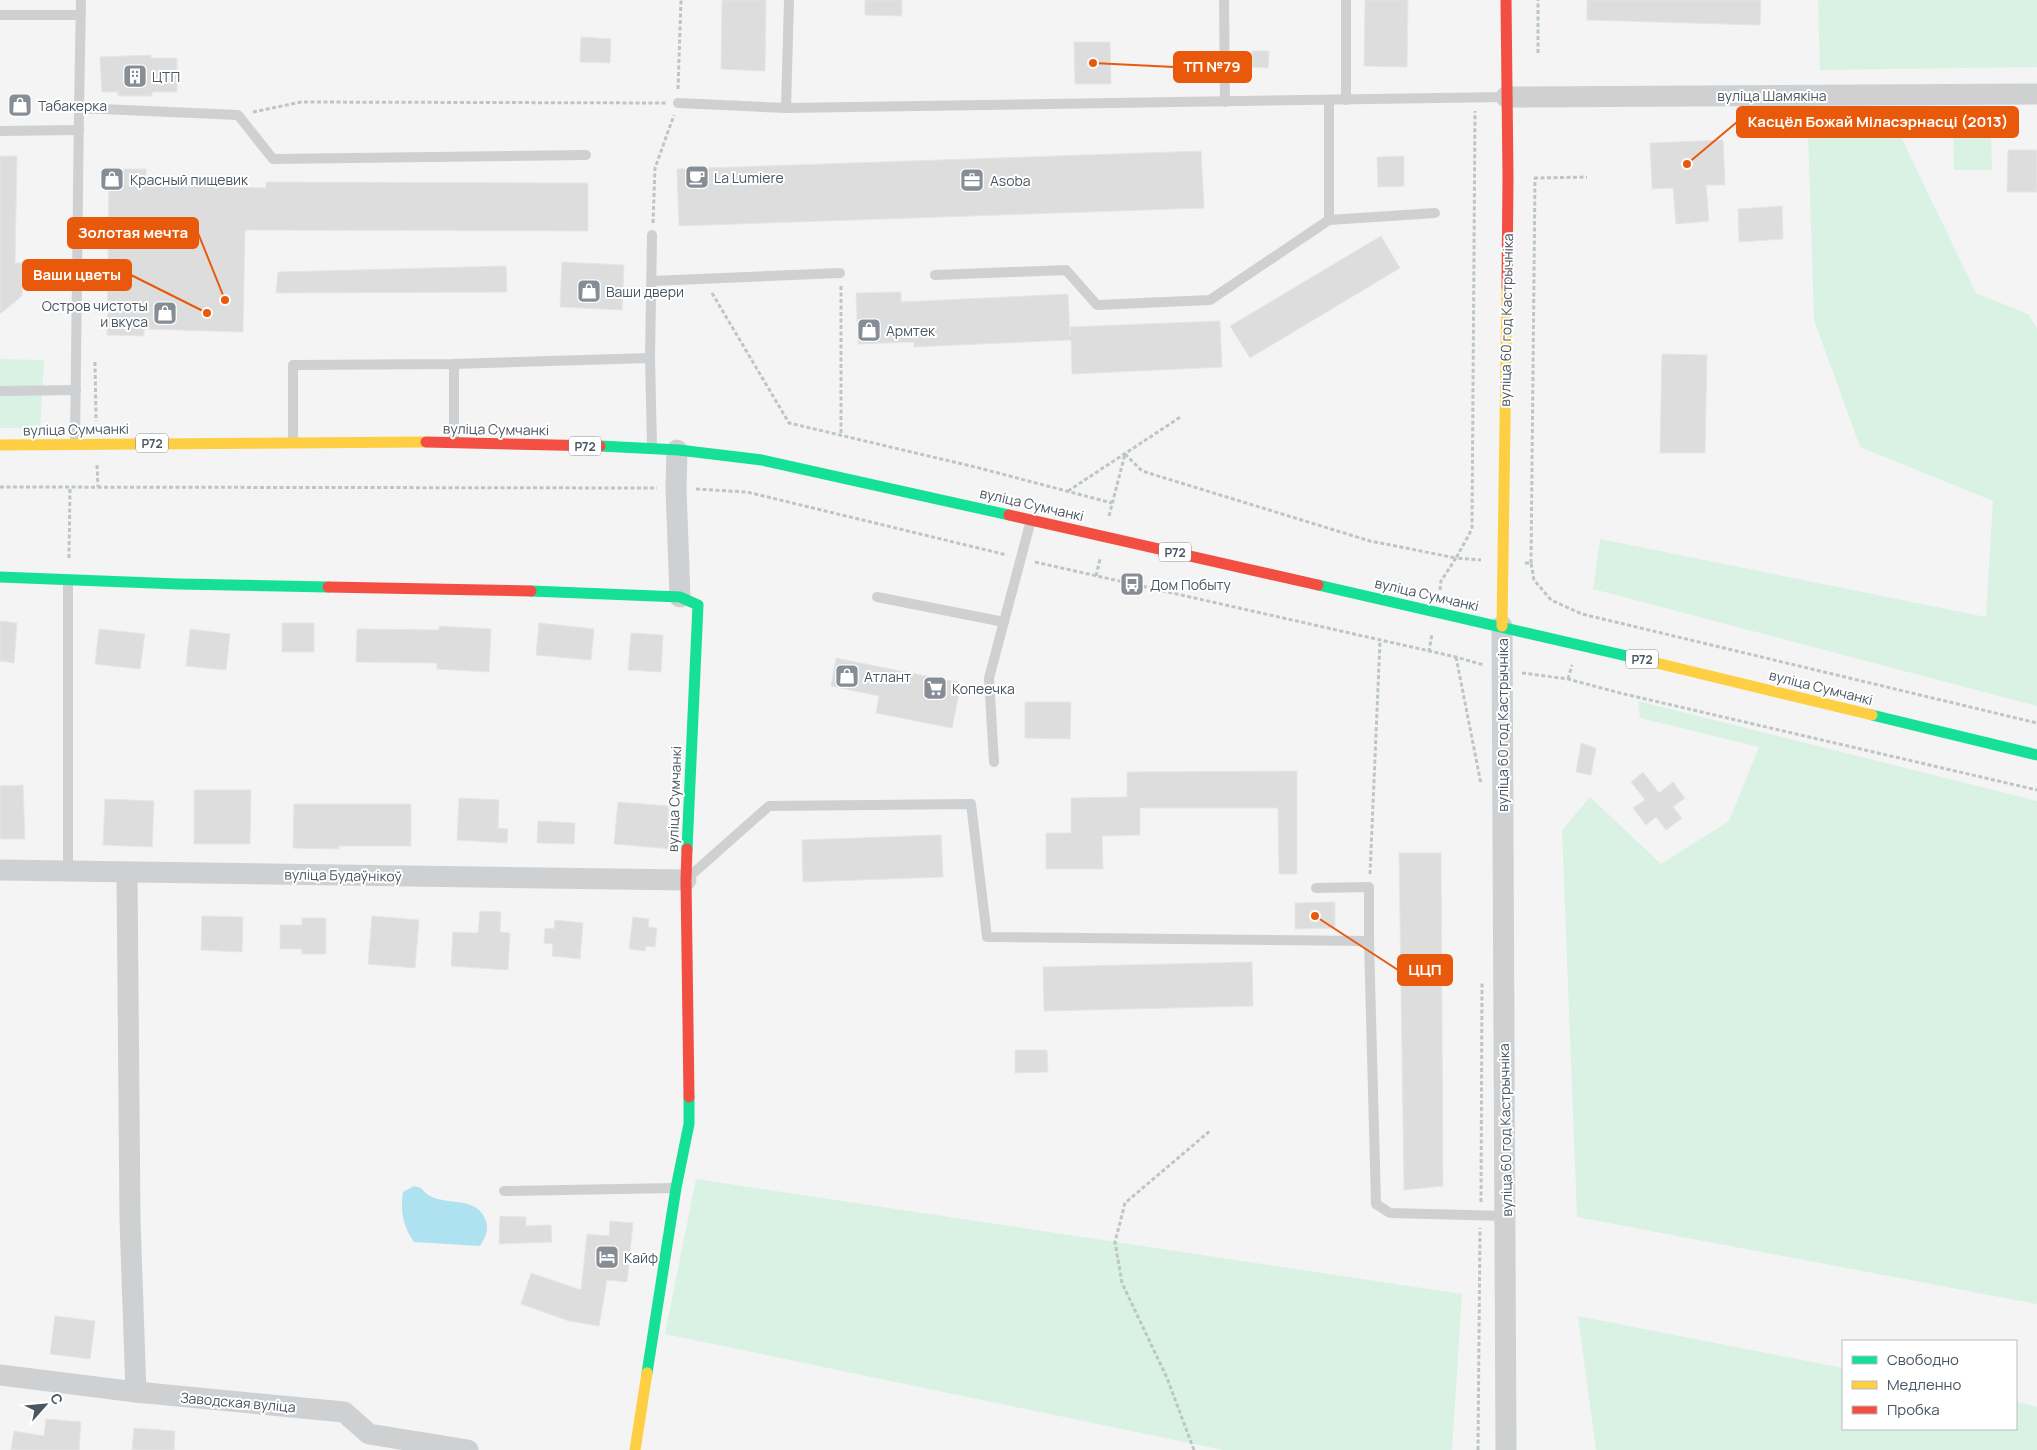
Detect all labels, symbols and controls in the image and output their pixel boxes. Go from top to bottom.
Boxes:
callout: ТП №79 [1174,52,1251,82]
text: ТП №79 [1183,56,1241,77]
building icon: ЦТП [122,63,148,89]
place label: ЦТП [152,67,180,86]
street label: вуліца Шамякіна [1717,86,1827,105]
shop icon: Табакерка [7,92,33,118]
place label: Табакерка [38,96,107,115]
callout: Касцёл Божай Міласэрнасці (2013) [1737,107,2018,137]
text: Касцёл Божай Міласэрнасці (2013) [1748,111,2008,132]
cafe icon: La Lumiere [684,164,710,190]
shop icon: Красный пищевик [99,166,125,192]
office icon: Asoba [959,167,985,193]
place label: La Lumiere [714,168,784,187]
place label: Красный пищевик [130,170,249,189]
place label: Asoba [990,171,1031,190]
callout: Золотая мечта [68,218,198,248]
text: Золотая мечта [78,222,188,243]
street label: вуліца 60 год Кастрычніка [1495,233,1517,407]
callout: Ваши цветы [23,260,131,290]
text: Ваши цветы [33,264,121,285]
shop icon: Ваши двери [576,278,602,304]
place label: Ваши двери [606,282,684,301]
place label: Остров чистоты и вкуса [42,296,148,331]
shop icon: Остров чистоты и вкуса [152,300,178,326]
shop icon: Армтек [856,317,882,343]
place label: Армтек [886,321,936,340]
street label: вуліца Сумчанкі [23,419,129,439]
street label: вуліца Сумчанкі [443,419,549,439]
road number: Р72 [136,433,168,452]
road number: Р72 [569,436,601,456]
street label: вуліца Сумчанкі [978,483,1086,525]
road number: Р72 [1159,542,1191,562]
bus stop icon: Дом Побыту [1119,571,1145,597]
street label: вуліца Сумчанкі [1373,573,1481,615]
place label: Дом Побыту [1150,575,1232,594]
street label: вуліца 60 год Кастрычніка [1493,638,1512,812]
road number: Р72 [1626,650,1658,669]
shop icon: Атлант [834,663,860,689]
street label: вуліца Сумчанкі [1767,665,1875,709]
place label: Атлант [864,667,911,686]
supermarket icon: Копеечка [922,675,948,701]
place label: Копеечка [952,679,1015,698]
street label: вуліца Сумчанкі [663,746,685,852]
street label: вуліца Будаўнікоў [284,864,403,886]
callout: ЦЦП [1398,955,1452,985]
text: ЦЦП [1408,959,1442,980]
street label: вуліца 60 год Кастрычніка [1494,1043,1516,1217]
hotel icon: Кайф [594,1244,620,1270]
place label: Кайф [624,1248,658,1267]
legend [1842,1340,2017,1430]
text: Свободно [1887,1349,1959,1370]
text: Медленно [1887,1374,1961,1395]
north arrow [20,1380,70,1430]
street label: Заводская вуліца [180,1387,296,1417]
text: С [46,1390,68,1408]
text: Пробка [1887,1399,1940,1420]

